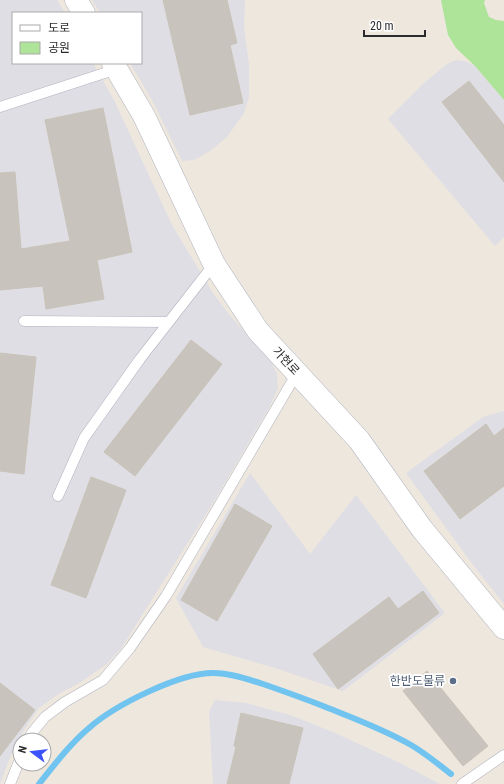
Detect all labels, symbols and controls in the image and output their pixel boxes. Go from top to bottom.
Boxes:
legend [12,12,142,64]
scale bar [364,12,425,38]
text: 20 m [370,19,394,33]
text: 도로 [48,21,70,35]
text: 공원 [48,41,70,55]
street label: 가현로 [270,344,302,378]
place label: 한반도물류 [390,674,445,688]
marker: 한반도물류 [448,676,458,686]
north arrow [12,732,52,772]
text: N [16,744,30,754]

